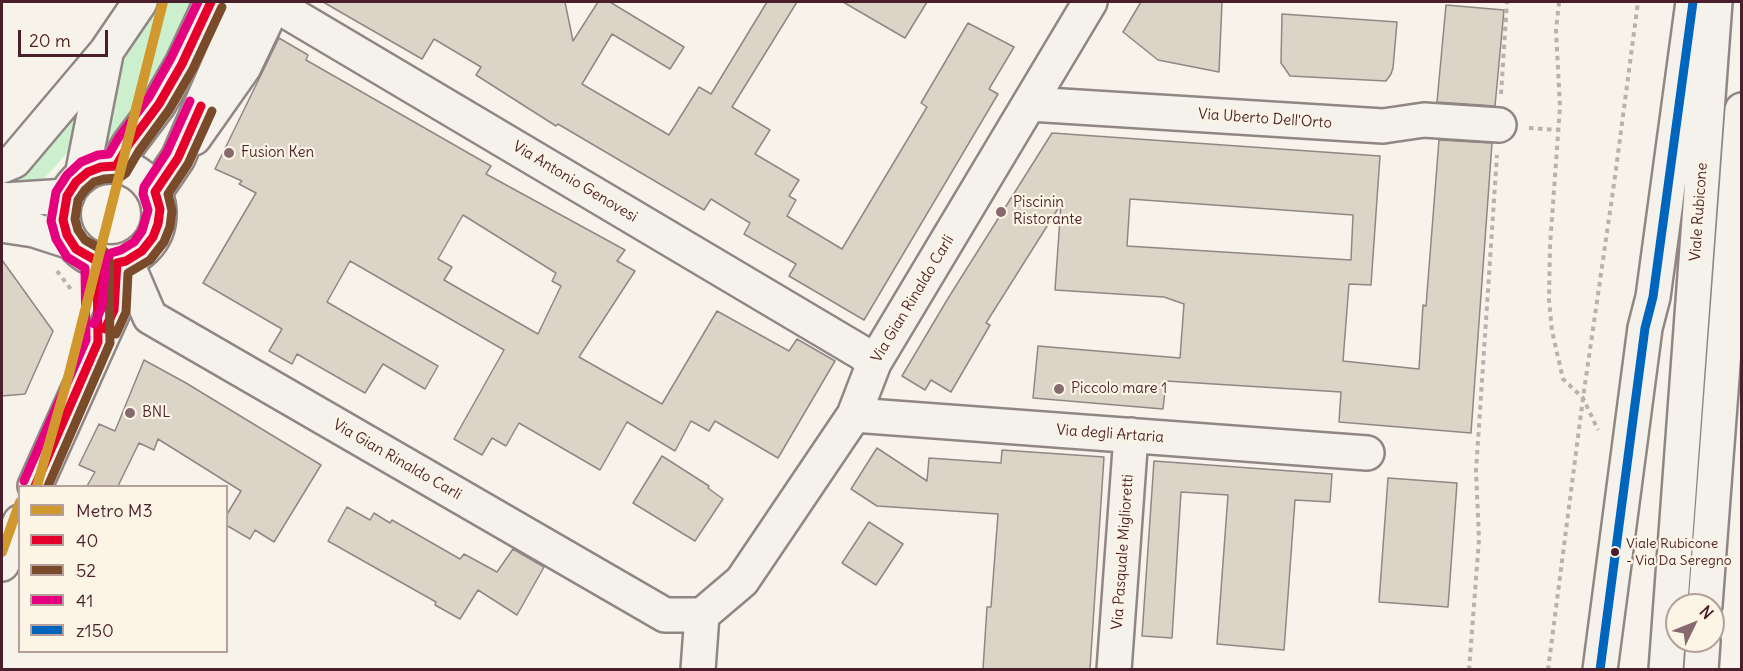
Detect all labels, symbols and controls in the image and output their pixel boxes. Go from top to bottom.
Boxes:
scale bar [21,18,111,56]
text: 20 m [29,29,71,52]
street label: Via Uberto Dell'Orto [1198,105,1332,133]
street label: Via Antonio Genovesi [509,138,641,226]
place label: Fusion Ken [241,144,314,162]
marker: Fusion Ken [222,146,236,160]
street label: Viale Rubicone [1687,162,1711,262]
place label: Piscinin Ristorante [1013,194,1082,229]
marker: Piscinin Ristorante [994,205,1008,219]
street label: Via Gian Rinaldo Carli [868,232,958,366]
place label: Piccolo mare 1 [1071,380,1167,398]
marker: Piccolo mare 1 [1052,382,1066,396]
place label: BNL [142,404,170,422]
marker: BNL [123,406,137,420]
street label: Via Gian Rinaldo Carli [330,416,464,504]
street label: Via degli Artaria [1056,421,1164,447]
street label: Via Pasquale Miglioretti [1109,474,1137,630]
legend [18,485,228,653]
text: Metro M3 [76,499,153,522]
text: 40 [76,529,98,552]
place label: Viale Rubicone - Via Da Seregno [1626,536,1732,568]
marker: Viale Rubicone - Via Da Seregno [1609,546,1621,558]
text: 52 [76,559,96,582]
text: 41 [76,589,93,612]
north arrow [1665,593,1725,653]
text: N [1696,601,1718,623]
text: z150 [76,619,114,642]

